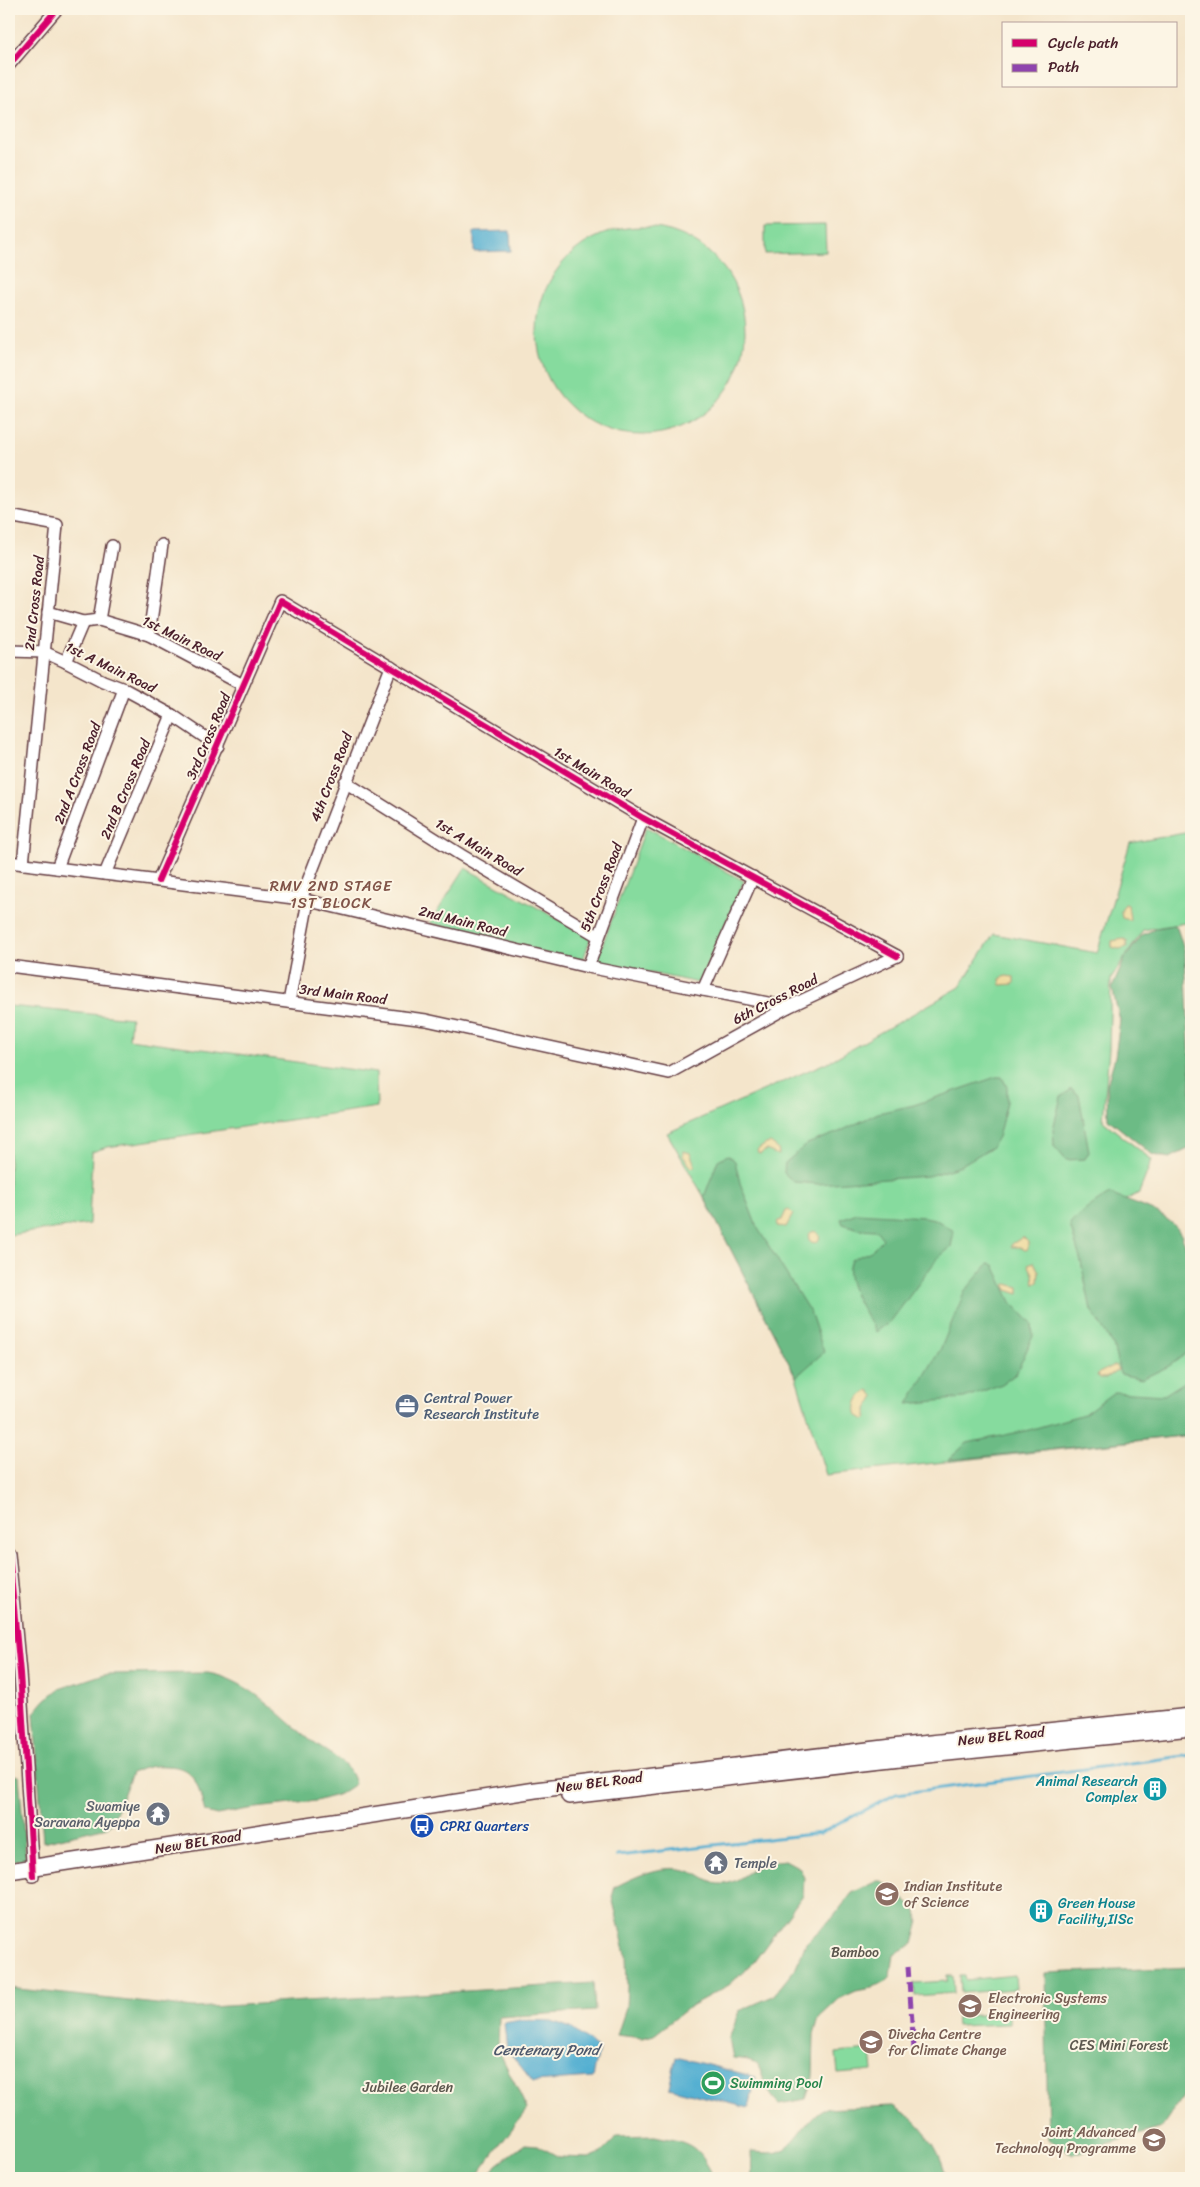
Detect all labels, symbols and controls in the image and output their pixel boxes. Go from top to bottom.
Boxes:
legend [1002,22,1178,88]
text: Cycle path [1048,30,1119,56]
text: Path [1048,54,1079,80]
street label: 2nd Cross Road [17,553,52,651]
street label: 1st Main Road [138,608,227,669]
street label: 1st A Main Road [61,635,162,701]
street label: 3rd Cross Road [179,687,239,784]
street label: 2nd A Cross Road [47,717,109,828]
street label: 4th Cross Road [303,727,361,826]
street label: 2nd B Cross Road [93,734,159,843]
street label: 1st Main Road [549,740,636,806]
street label: 1st A Main Road [430,811,529,884]
street label: 5th Cross Road [573,837,631,935]
district label: RMV 2ND STAGE 1ST BLOCK [270,873,393,916]
street label: 2nd Main Road [416,898,511,945]
street label: 6th Cross Road [728,966,824,1032]
street label: 3rd Main Road [298,977,390,1012]
place label: Central Power Research Institute [424,1386,539,1427]
office icon: Central Power Research Institute [394,1393,420,1419]
street label: New BEL Road [956,1719,1047,1753]
street label: New BEL Road [554,1765,645,1800]
place label: Animal Research Complex [1035,1769,1139,1810]
building icon: Animal Research Complex [1142,1776,1168,1802]
place label: Swamiye Saravana Ayeppa [34,1794,140,1835]
temple icon: Swamiye Saravana Ayeppa [145,1801,171,1827]
bus stop icon: CPRI Quarters [409,1813,435,1839]
place label: CPRI Quarters [440,1814,529,1839]
street label: New BEL Road [153,1823,245,1862]
temple icon: Temple [703,1850,729,1876]
place label: Temple [734,1851,777,1876]
place label: Indian Institute of Science [903,1874,1002,1915]
school or university icon: Indian Institute of Science [874,1881,900,1907]
place label: Green House Facility,IISc [1058,1891,1135,1932]
building icon: Green House Facility,IISc [1028,1898,1054,1924]
park label: Bamboo [831,1940,879,1965]
place label: Electronic Systems Engineering [988,1986,1108,2027]
school or university icon: Electronic Systems Engineering [957,1993,983,2019]
place label: Divecha Centre for Climate Change [888,2022,1007,2063]
school or university icon: Divecha Centre for Climate Change [858,2029,884,2055]
park label: CES Mini Forest [1070,2033,1168,2058]
water label: Centenary Pond [493,2037,603,2063]
sports icon: Swimming Pool [700,2070,726,2096]
place label: Swimming Pool [730,2071,823,2096]
park label: Jubilee Garden [362,2075,454,2100]
place label: Joint Advanced Technology Programme [995,2120,1138,2161]
school or university icon: Joint Advanced Technology Programme [1141,2127,1167,2153]

